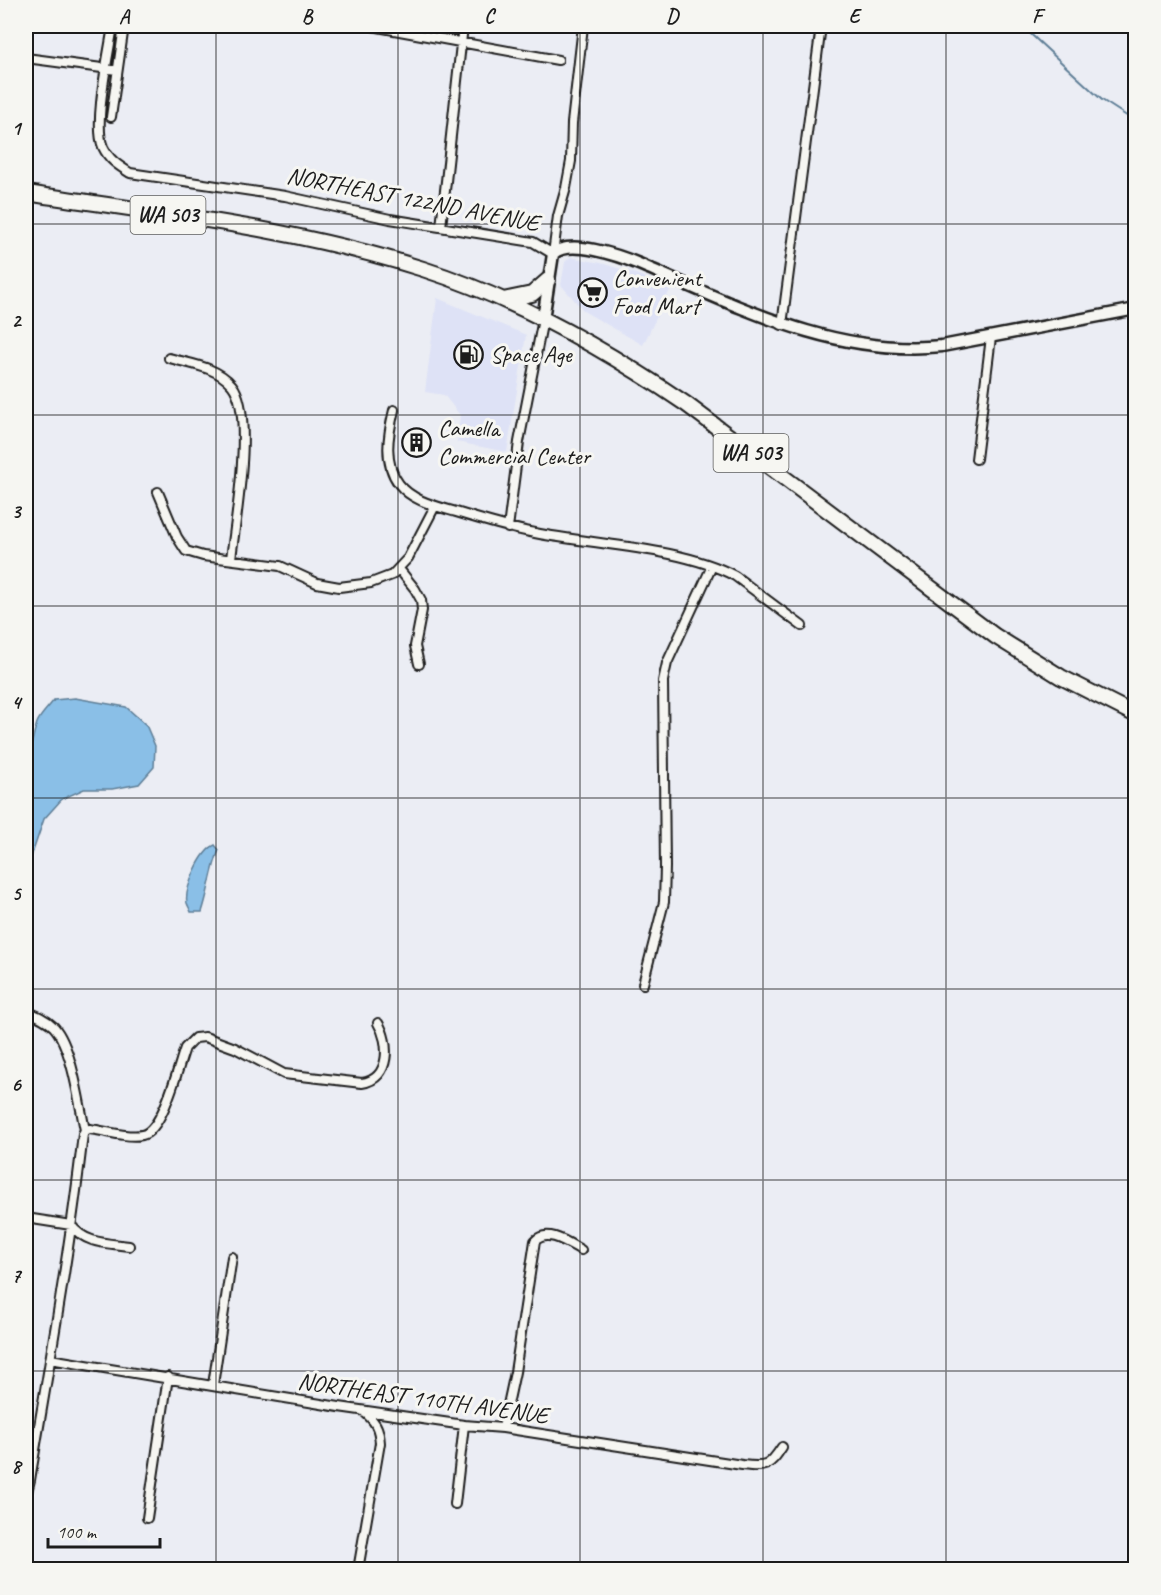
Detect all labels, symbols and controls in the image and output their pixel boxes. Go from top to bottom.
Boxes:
text: A [119,4,131,29]
text: B [302,4,314,29]
text: C [484,4,496,29]
text: D [666,4,680,29]
text: E [849,4,863,29]
text: F [1032,4,1046,29]
text: 1 [12,116,23,141]
street label: NORTHEAST 122ND AVENUE [284,160,545,239]
road number: WA 503 [130,196,206,234]
place label: Convenient Food Mart [613,263,703,321]
supermarket icon: Convenient Food Mart [576,276,608,308]
text: 2 [12,308,23,333]
fuel station icon: Space Age [453,338,485,370]
place label: Space Age [490,339,574,369]
place label: Camella Commercial Center [438,413,592,471]
building icon: Camella Commercial Center [401,426,433,458]
road number: WA 503 [714,434,789,472]
text: 3 [12,499,23,524]
text: 4 [12,690,24,715]
text: 5 [12,881,23,906]
text: 6 [11,1072,22,1097]
text: 7 [12,1263,23,1288]
street label: NORTHEAST 110TH AVENUE [296,1366,553,1431]
text: 8 [12,1454,24,1479]
scale bar [48,1511,160,1549]
text: 100 m [57,1521,98,1543]

